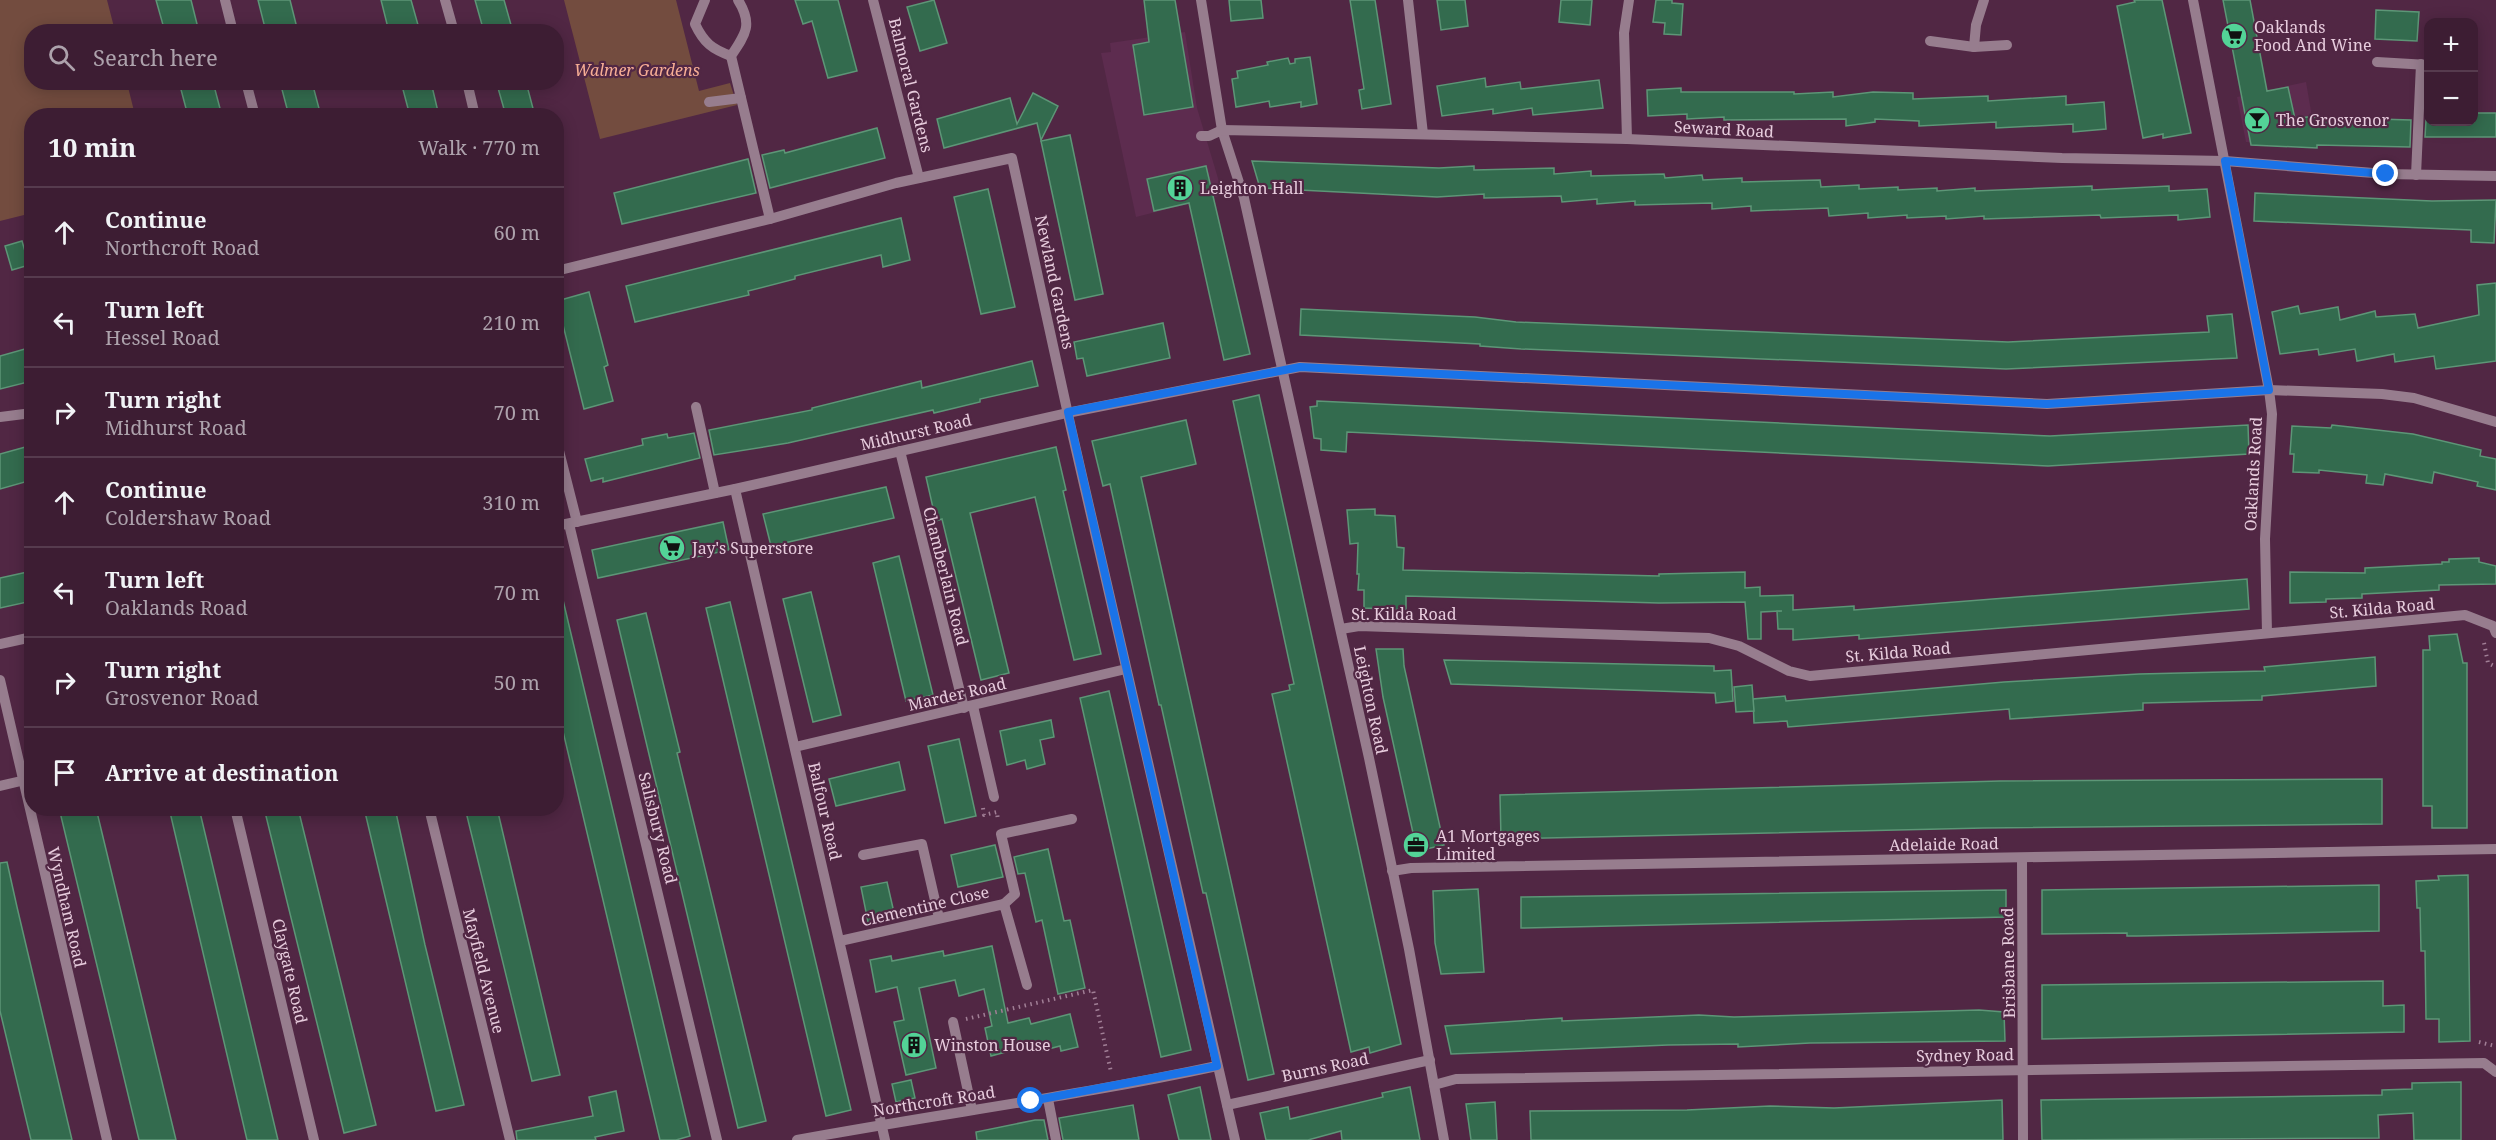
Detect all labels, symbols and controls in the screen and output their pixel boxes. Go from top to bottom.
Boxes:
street label: Balmoral Gardens [884,15,938,155]
place label: Oaklands Food And Wine [2254,16,2372,56]
map controls [2424,18,2478,126]
button: + [2424,18,2478,72]
supermarket icon: Oaklands Food And Wine [2219,21,2249,51]
search box [24,24,564,90]
icon: search [45,41,78,74]
text: Search here [93,42,218,72]
park label: Walmer Gardens [574,59,700,81]
button: − [2424,72,2478,126]
bar icon: The Grosvenor [2242,105,2272,135]
place label: The Grosvenor [2276,109,2389,131]
street label: Seward Road [1673,115,1775,143]
text: 10 min [48,129,136,165]
text: Walk · 770 m [418,134,540,161]
route end [2372,160,2398,186]
building icon: Leighton Hall [1165,173,1195,203]
place label: Leighton Hall [1200,177,1303,199]
text: Continue [105,204,207,234]
street label: Newland Gardens [1030,213,1080,351]
icon: ahead [48,216,81,249]
text: 60 m [494,219,540,246]
text: Northcroft Road [105,234,260,261]
text: Turn left [105,294,204,324]
icon: left [48,306,81,339]
text: 210 m [482,309,540,336]
text: Hessel Road [105,324,220,351]
text: Turn right [105,384,221,414]
icon: right [48,396,81,429]
text: 70 m [494,399,540,426]
street label: Midhurst Road [858,408,974,455]
text: Midhurst Road [105,414,247,441]
street label: Oaklands Road [2239,416,2267,532]
text: Continue [105,474,207,504]
icon: ahead [48,486,81,519]
text: 310 m [482,489,540,516]
text: Coldershaw Road [105,504,271,531]
street label: Chamberlain Road [918,504,974,648]
supermarket icon: Jay's Superstore [657,533,687,563]
place label: Jay's Superstore [691,537,813,559]
text: Turn left [105,564,204,594]
icon: left [48,576,81,609]
text: 70 m [494,579,540,606]
street label: St. Kilda Road [2329,592,2436,624]
text: Oaklands Road [105,594,248,621]
street label: St. Kilda Road [1351,603,1457,625]
street label: St. Kilda Road [1845,636,1952,668]
street label: Leighton Road [1349,644,1393,756]
text: Turn right [105,654,221,684]
icon: right [48,666,81,699]
text: 50 m [494,669,540,696]
street label: Marder Road [906,672,1008,716]
text: Grosvenor Road [105,684,259,711]
icon: arrive [48,756,81,789]
text: Arrive at destination [105,757,339,787]
street label: Balfour Road [803,760,847,862]
street label: Salisbury Road [634,770,683,886]
place label: A1 Mortgages Limited [1436,825,1540,865]
office icon: A1 Mortgages Limited [1401,830,1431,860]
street label: Adelaide Road [1889,832,1999,856]
street label: Wyndham Road [42,845,92,970]
street label: Clementine Close [859,881,991,931]
street label: Mayfield Avenue [458,906,510,1036]
street label: Brisbane Road [1996,907,2020,1019]
street label: Claygate Road [267,916,313,1026]
building icon: Winston House [899,1030,929,1060]
place label: Winston House [934,1034,1051,1056]
street label: Sydney Road [1916,1043,2014,1067]
street label: Burns Road [1279,1047,1371,1087]
street label: Northcroft Road [871,1080,997,1122]
route start [1017,1087,1043,1113]

